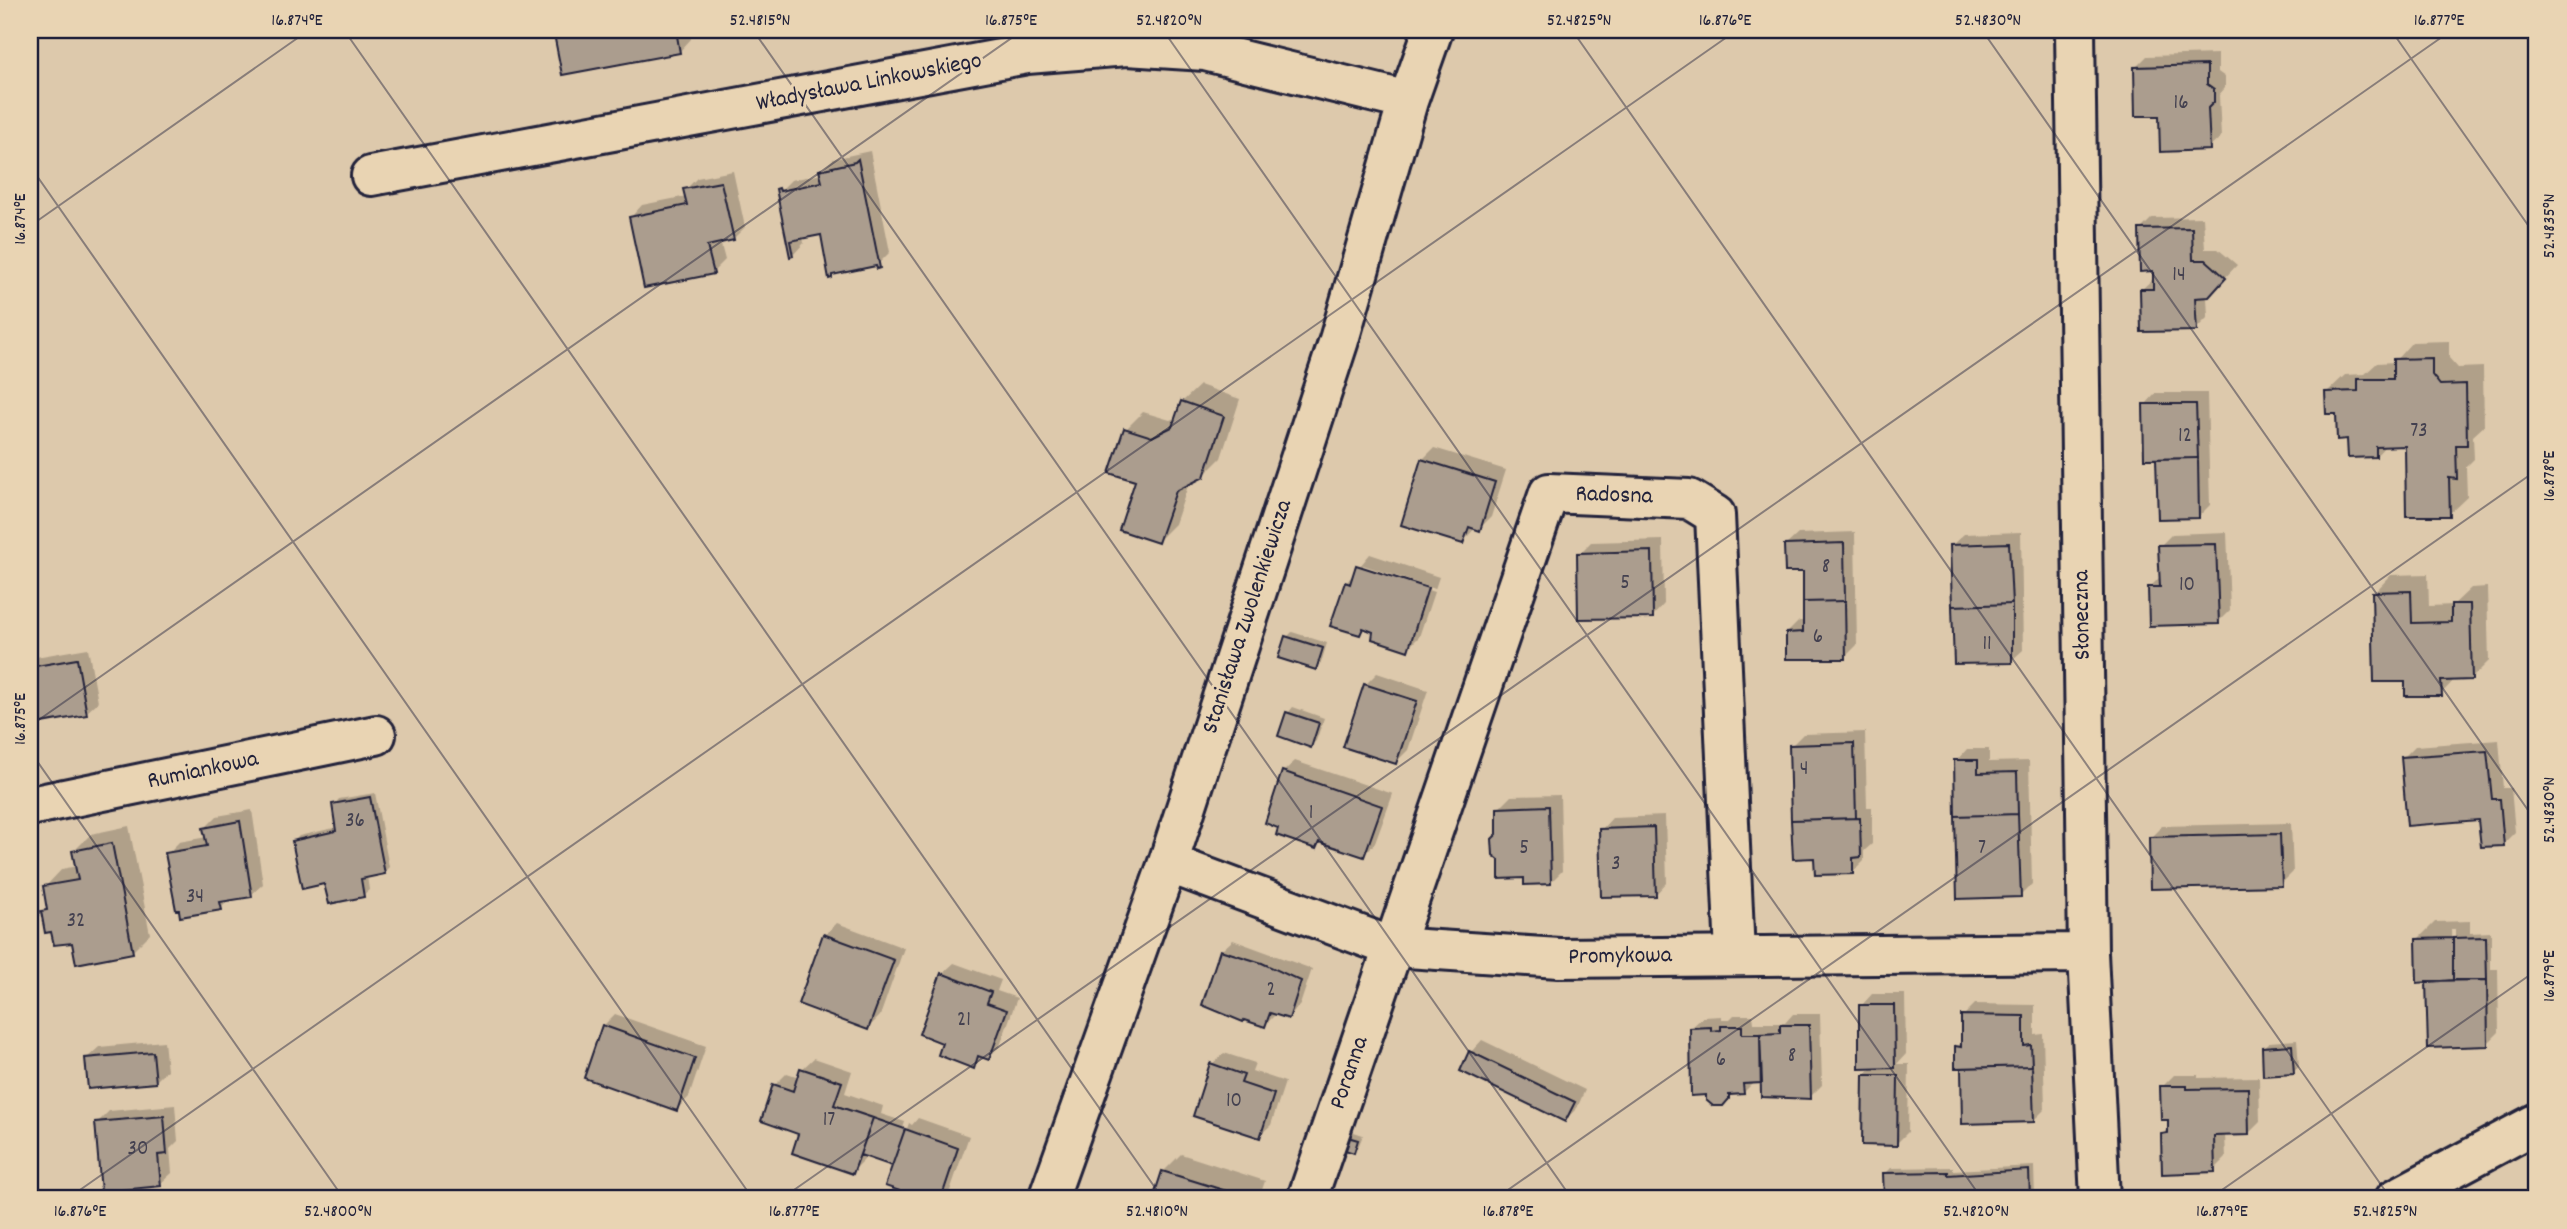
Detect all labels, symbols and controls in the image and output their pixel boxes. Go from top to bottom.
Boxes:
text: 16.874°E [271,9,323,34]
text: 52.4815°N [730,9,790,34]
text: 16.875°E [985,9,1037,34]
text: 52.4820°N [1136,9,1202,34]
text: 52.4825°N [1547,9,1611,34]
text: 16.876°E [1699,9,1751,34]
text: 52.4830°N [1955,9,2021,34]
text: 16.877°E [2414,9,2464,34]
street label: Władysława Linkowskiego [753,44,985,122]
house number: 16 [2174,89,2188,119]
text: 16.874°E [9,193,34,245]
text: 52.4835°N [2538,194,2563,258]
house number: 14 [2172,261,2186,291]
house number: 73 [2410,417,2428,447]
house number: 12 [2178,422,2192,452]
text: 16.878°E [2538,450,2563,502]
street label: Radosna [1575,478,1654,514]
street label: Stanisława Zwolenkiewicza [1194,495,1302,739]
house number: 8 [1822,553,1830,583]
house number: 5 [1620,569,1630,599]
street label: Słoneczna [2065,569,2101,660]
house number: 10 [2179,571,2195,601]
house number: 6 [1813,623,1823,653]
house number: 11 [1982,630,1992,660]
text: 16.875°E [9,693,34,745]
street label: Rumiankowa [144,743,262,799]
house number: 4 [1800,755,1808,785]
text: 52.4830°N [2538,777,2563,843]
house number: 1 [1309,799,1313,829]
house number: 36 [345,807,365,837]
house number: 5 [1519,834,1529,864]
house number: 7 [1978,834,1986,864]
house number: 3 [1611,850,1621,880]
house number: 34 [186,883,204,913]
house number: 32 [67,907,85,937]
street label: Promykowa [1568,939,1673,975]
text: 16.879°E [2538,950,2563,1002]
house number: 2 [1266,976,1276,1006]
house number: 21 [957,1006,971,1036]
street label: Poranna [1322,1031,1379,1114]
house number: 8 [1788,1042,1796,1072]
house number: 6 [1716,1046,1726,1076]
house number: 10 [1226,1087,1242,1117]
house number: 17 [823,1106,835,1136]
house number: 30 [128,1135,148,1165]
text: 16.876°E [54,1200,106,1225]
text: 52.4800°N [304,1200,372,1225]
text: 16.877°E [769,1200,819,1225]
text: 52.4810°N [1126,1200,1188,1225]
text: 16.878°E [1482,1200,1534,1225]
text: 52.4820°N [1943,1200,2009,1225]
text: 16.879°E [2196,1200,2248,1225]
text: 52.4825°N [2353,1200,2417,1225]

